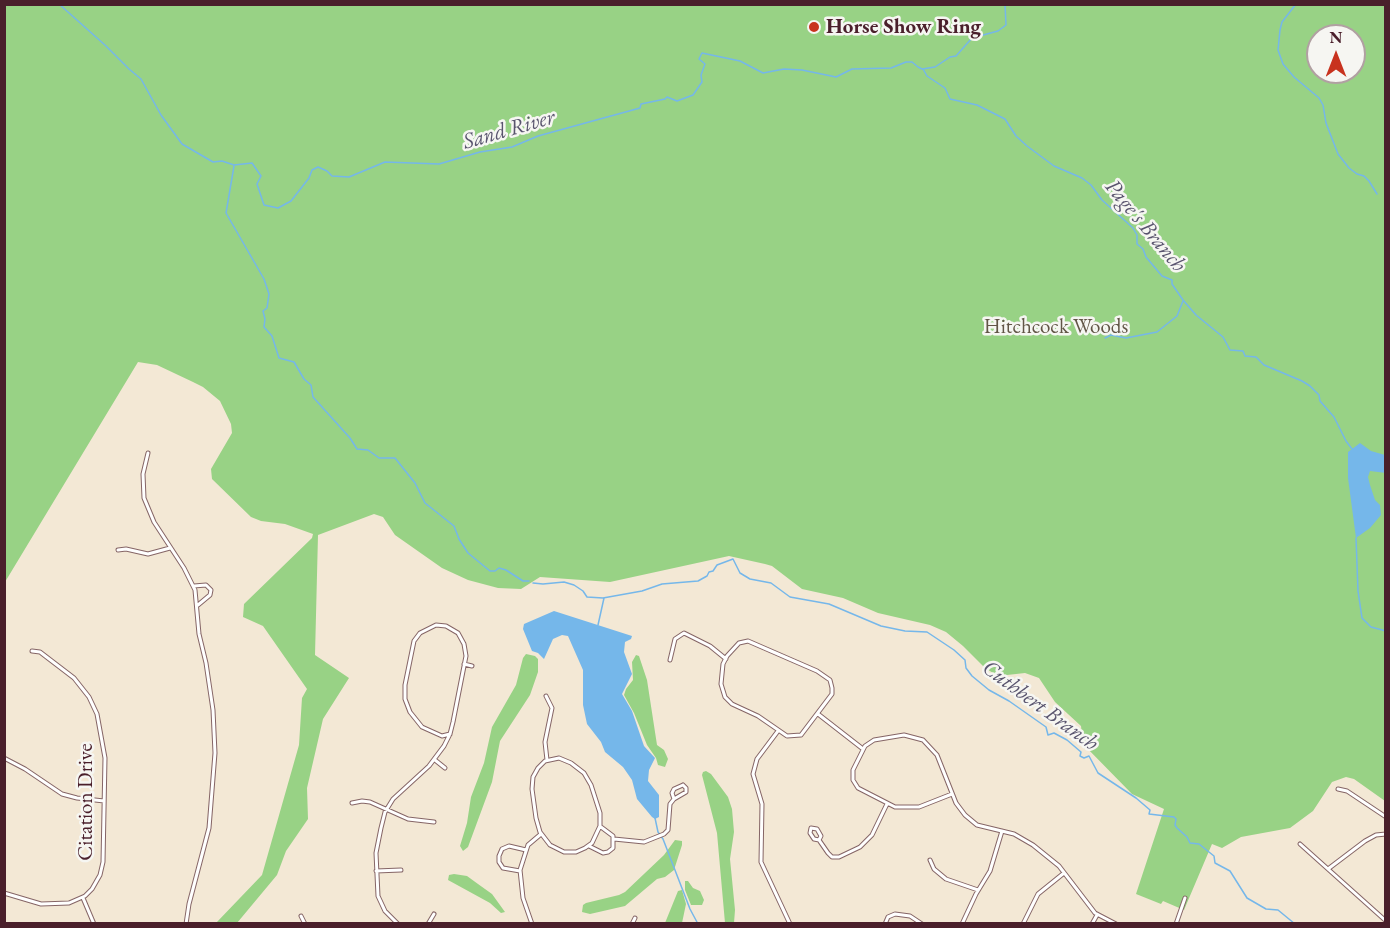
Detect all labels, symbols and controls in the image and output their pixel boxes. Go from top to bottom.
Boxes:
place label: Horse Show Ring [826,14,981,40]
marker: Horse Show Ring [807,20,821,34]
north arrow [1306,24,1366,84]
text: N [1330,27,1342,48]
water label: Sand River [460,104,558,156]
water label: Page's Branch [1099,174,1191,278]
park label: Hitchcock Woods [984,314,1128,340]
water label: Cuthbert Branch [977,655,1103,757]
street label: Citation Drive [73,743,99,861]

